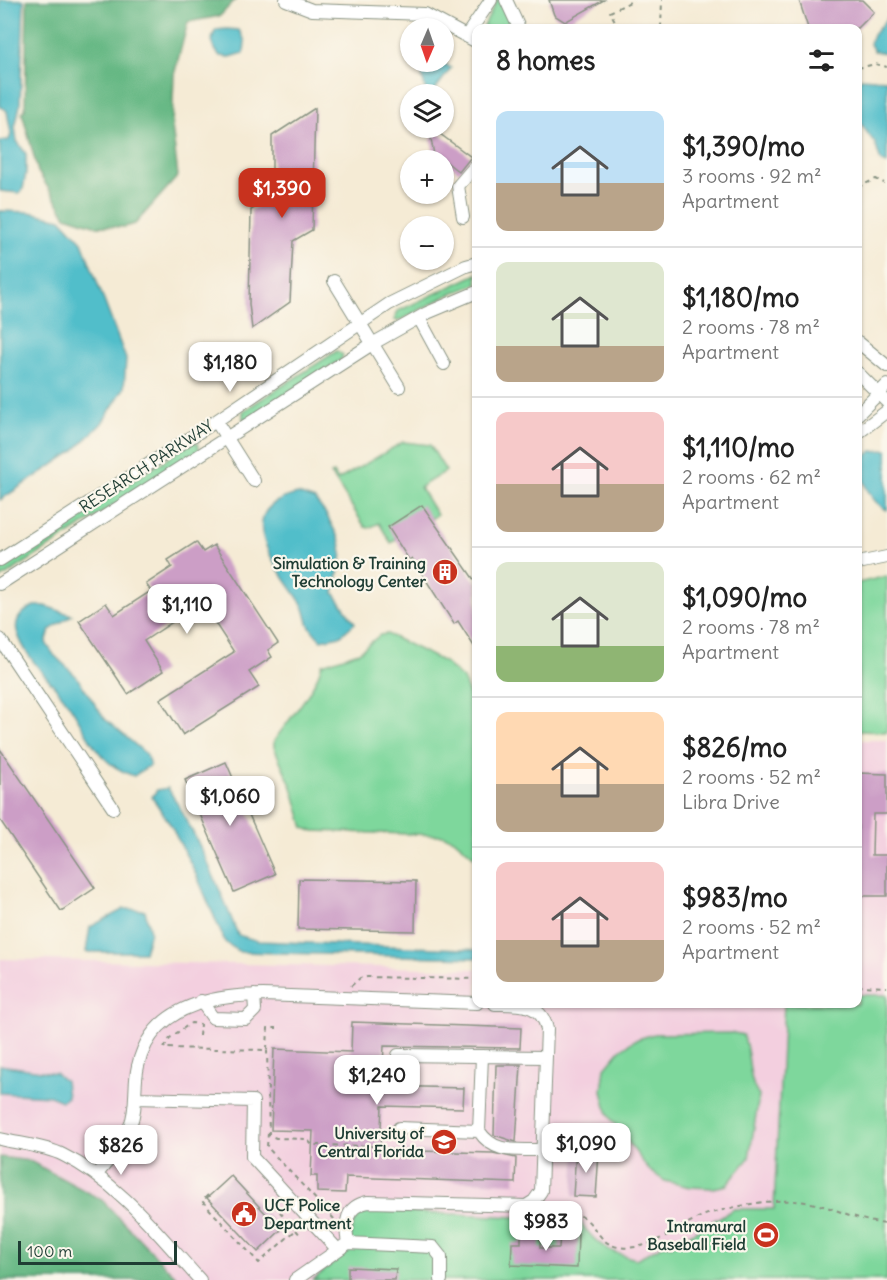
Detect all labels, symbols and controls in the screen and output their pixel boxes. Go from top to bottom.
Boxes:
north arrow [400,18,454,72]
map controls [400,18,454,270]
text: 8 homes [496,44,595,77]
icon: filters [805,44,838,77]
button: layers [400,84,454,138]
text: $1,390/mo [682,130,805,163]
icon: home [544,135,616,207]
button: + [400,150,454,204]
text: 3 rooms · 92 m² [682,163,821,188]
pin: $1,390 [233,168,331,219]
text: $1,390 [253,175,311,200]
text: Apartment [682,188,779,213]
button: − [400,216,454,270]
text: $1,180/mo [682,281,799,314]
icon: home [544,286,616,358]
text: 2 rooms · 78 m² [682,314,820,339]
text: Apartment [682,339,779,364]
pin: $1,180 [181,342,279,393]
text: $1,180 [203,349,257,374]
street label: RESEARCH PARKWAY [75,415,217,517]
text: $1,110/mo [682,431,795,464]
icon: home [544,436,616,508]
text: 2 rooms · 62 m² [682,464,821,489]
text: Apartment [682,489,779,514]
place label: Simulation & Training Technology Center [273,553,426,592]
building icon: Simulation & Training Technology Center [430,557,460,587]
text: $1,090/mo [682,581,807,614]
pin: $1,110 [138,584,236,635]
icon: home [544,586,616,658]
text: $1,110 [161,591,213,616]
text: 2 rooms · 78 m² [682,614,820,639]
text: Apartment [682,639,779,664]
text: $826/mo [682,731,787,764]
icon: home [544,736,616,808]
text: 2 rooms · 52 m² [682,764,821,789]
pin: $1,060 [181,776,279,827]
text: $1,060 [200,783,260,808]
text: Libra Drive [682,789,780,814]
text: $983/mo [682,881,788,914]
icon: home [544,886,616,958]
text: 2 rooms · 52 m² [682,914,821,939]
text: Apartment [682,939,779,964]
pin: $1,240 [328,1055,426,1106]
text: $1,240 [348,1062,406,1087]
place label: University of Central Florida [318,1123,425,1161]
pin: $1,090 [537,1123,635,1174]
pin: $826 [85,1125,157,1176]
school or university icon: University of Central Florida [429,1127,459,1157]
text: $1,090 [556,1130,616,1155]
text: $826 [98,1132,144,1157]
place label: UCF Police Department [264,1195,352,1234]
public building icon: UCF Police Department [229,1199,259,1229]
pin: $983 [510,1201,582,1252]
text: $983 [523,1208,569,1233]
place label: Intramural Baseball Field [647,1216,747,1254]
sports icon: Intramural Baseball Field [751,1220,781,1250]
scale bar [18,1238,177,1266]
text: 100 m [27,1241,72,1261]

